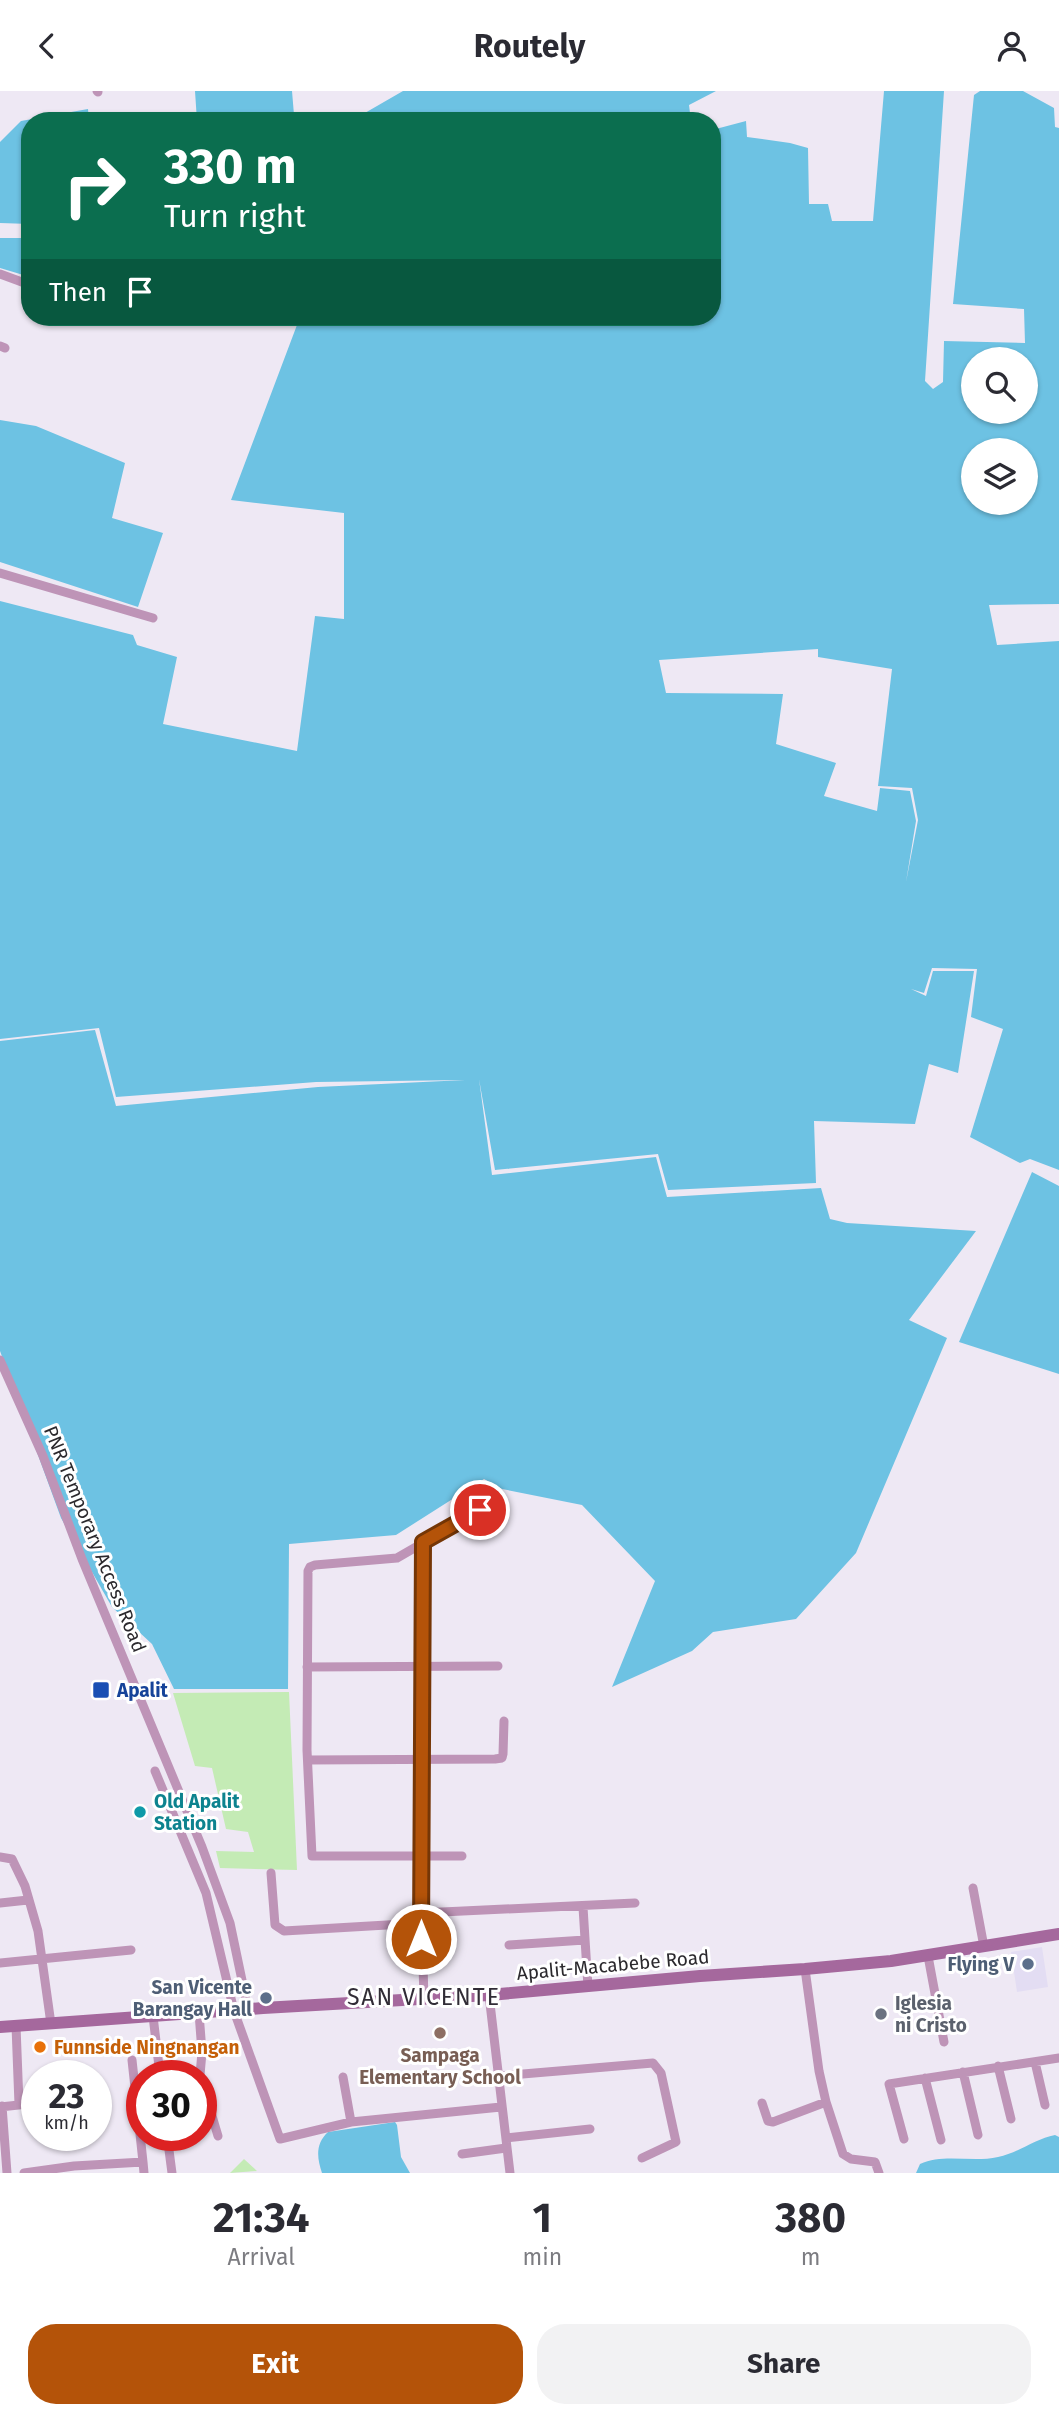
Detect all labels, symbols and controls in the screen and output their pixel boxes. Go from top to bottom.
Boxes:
icon: back [28,27,66,65]
text: Routely [474,27,585,65]
icon: person [993,27,1031,65]
text: 330 m [164,137,297,196]
icon: right [49,140,140,231]
text: Turn right [164,197,306,235]
icon: arrive [121,273,159,311]
text: Then [49,277,107,308]
map controls [961,347,1038,515]
button: search [961,347,1038,424]
button: layers [961,438,1038,515]
street label: PNR Temporary Access Road [39,1422,151,1656]
pin [450,1480,510,1540]
icon: arrive [461,1491,499,1529]
place label: Apalit [116,1679,169,1702]
marker: Apalit [91,1680,111,1700]
place label: Old Apalit Station [154,1790,240,1835]
marker: Old Apalit Station [132,1804,148,1820]
position arrow [384,1902,458,1976]
street label: Apalit-Macabebe Road [516,1945,710,1985]
place label: Flying V [948,1953,1015,1976]
marker: Flying V [1020,1956,1036,1972]
place label: San Vicente Barangay Hall [133,1976,252,2021]
district label: SAN VICENTE [347,1983,501,2011]
marker: San Vicente Barangay Hall [258,1990,274,2006]
place label: Iglesia ni Cristo [895,1992,967,2037]
marker: Iglesia ni Cristo [873,2006,889,2022]
marker: Sampaga Elementary School [432,2025,448,2041]
place label: Funnside Ningnangan [54,2036,239,2059]
marker: Funnside Ningnangan [32,2039,48,2055]
place label: Sampaga Elementary School [359,2044,521,2089]
speed limit sign: 30 [126,2060,217,2151]
text: 23 [48,2075,85,2117]
text: km/h [44,2112,89,2134]
text: 21:34 [213,2193,310,2243]
text: 1 [533,2193,552,2243]
text: 380 [775,2193,846,2243]
text: Arrival [228,2243,295,2271]
text: min [523,2243,562,2271]
text: m [801,2243,820,2271]
button: Exit [28,2324,523,2404]
button: Share [537,2324,1031,2404]

